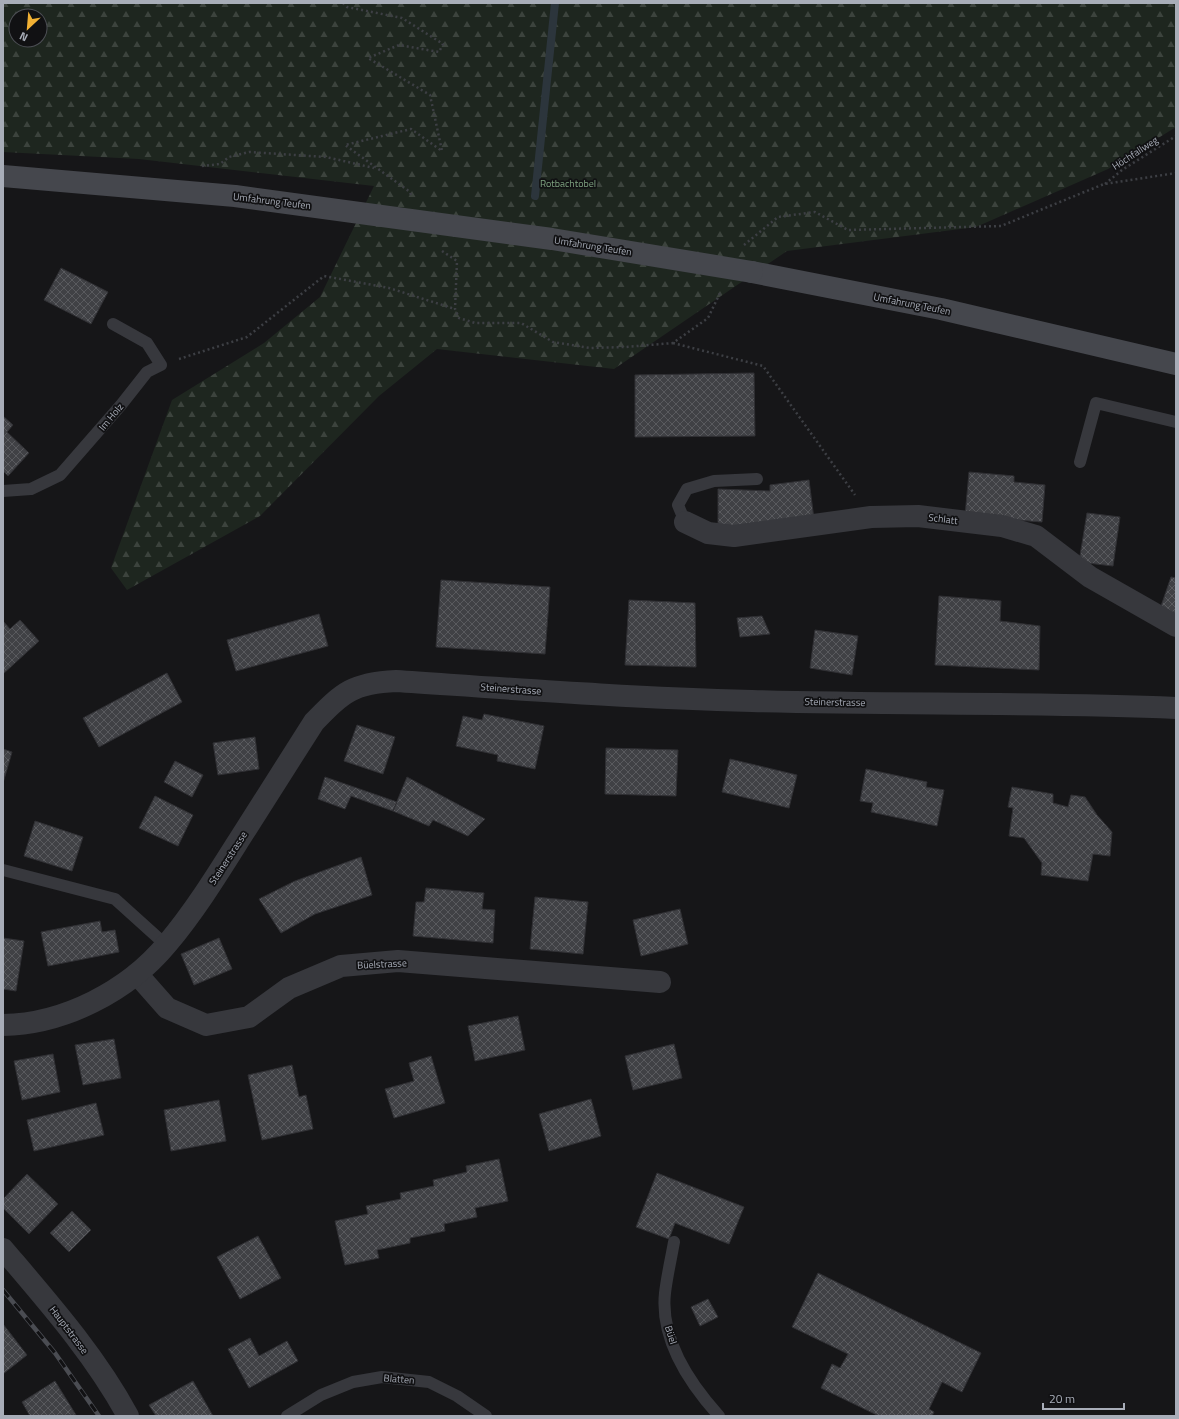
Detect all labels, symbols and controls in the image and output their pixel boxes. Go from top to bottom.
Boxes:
north arrow [8,8,48,48]
text: N [17,28,31,46]
street label: Höchfallweg [1109,132,1161,174]
park label: Rotbachtobel [540,176,596,191]
street label: Umfahrung Teufen [232,189,312,213]
street label: Umfahrung Teufen [553,232,633,260]
street label: Umfahrung Teufen [872,289,952,319]
street label: Im Holz [95,400,127,434]
street label: Schlatt [927,510,959,528]
street label: Steinerstrasse [480,679,542,699]
street label: Steinerstrasse [804,694,866,710]
street label: Steinerstrasse [205,828,251,888]
street label: Büelstrasse [357,955,407,973]
street label: Hauptstrasse [46,1303,92,1357]
street label: Büel [661,1324,681,1346]
street label: Blatten [383,1370,415,1388]
scale bar [1043,1385,1124,1411]
text: 20 m [1049,1389,1075,1408]

